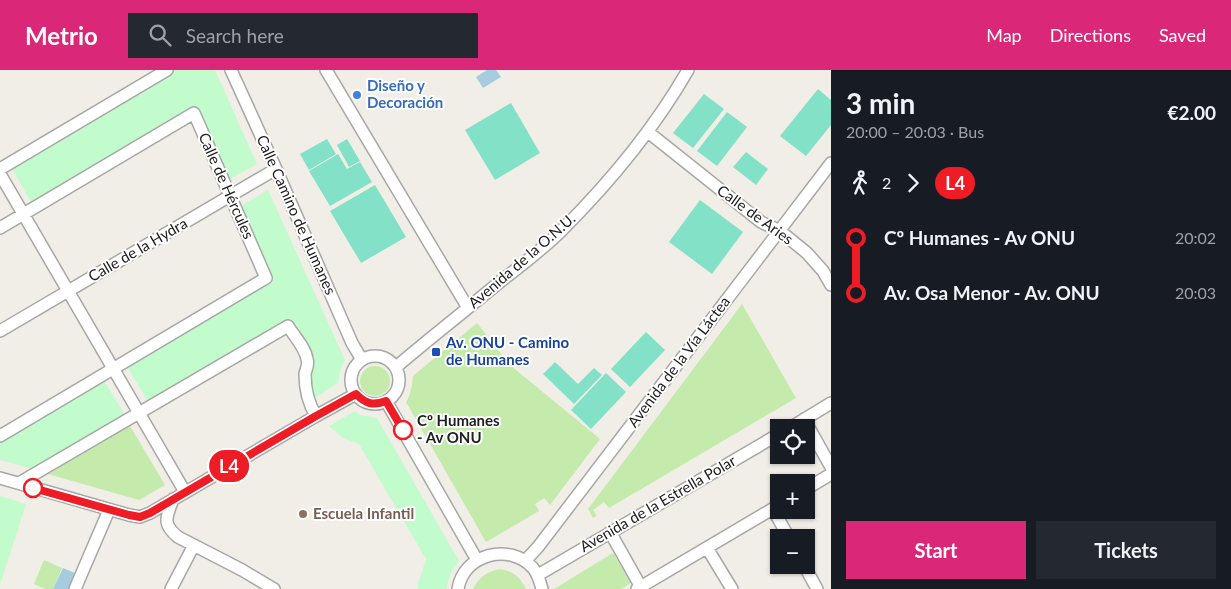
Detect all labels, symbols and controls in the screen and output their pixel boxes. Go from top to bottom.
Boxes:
search box [128,13,478,58]
text: Metrio [25,21,98,50]
icon: search [146,21,174,49]
text: Search here [186,24,284,47]
text: Map [986,24,1022,46]
text: Directions [1050,24,1131,46]
text: Saved [1159,24,1206,46]
place label: Diseño y Decoración [367,76,443,111]
text: 3 min [846,86,915,120]
marker: Diseño y Decoración [351,89,363,101]
text: €2.00 [1167,101,1216,124]
text: 20:00 – 20:03 · Bus [846,122,984,141]
street label: Calle de Hércules [195,130,258,241]
street label: Calle Camino de Humanes [254,132,340,297]
icon: walk [846,169,874,197]
icon: forward [899,169,927,197]
text: L4 [945,172,965,194]
text: 2 [882,173,891,192]
street label: Calle de Aries [714,181,797,248]
street label: Avenida de la O.N.U. [464,209,579,312]
street label: Calle de la Hydra [85,214,190,285]
text: Cº Humanes - Av ONU [884,226,1075,249]
text: 20:02 [1175,228,1216,247]
text: Av. Osa Menor - Av. ONU [884,281,1100,304]
text: 20:03 [1175,283,1216,302]
street label: Avenida de la Vía Láctea [623,293,733,430]
place label: Av. ONU - Camino de Humanes [445,333,569,368]
marker: Av. ONU - Camino de Humanes [430,346,442,358]
place label: Cº Humanes - Av ONU [417,411,500,446]
map controls [770,419,815,574]
button: locate [770,419,815,464]
marker: Cº Humanes - Av ONU [393,420,413,440]
line badge: L4 [206,450,252,482]
street label: Avenida de la Estrella Polar [576,451,739,555]
text: L4 [219,455,239,477]
button: + [770,474,815,519]
unlabelled marker [23,478,43,498]
place label: Escuela Infantil [313,504,414,522]
marker: Escuela Infantil [297,508,309,520]
button: Start [846,521,1026,579]
button: Tickets [1036,521,1216,579]
button: − [770,529,815,574]

